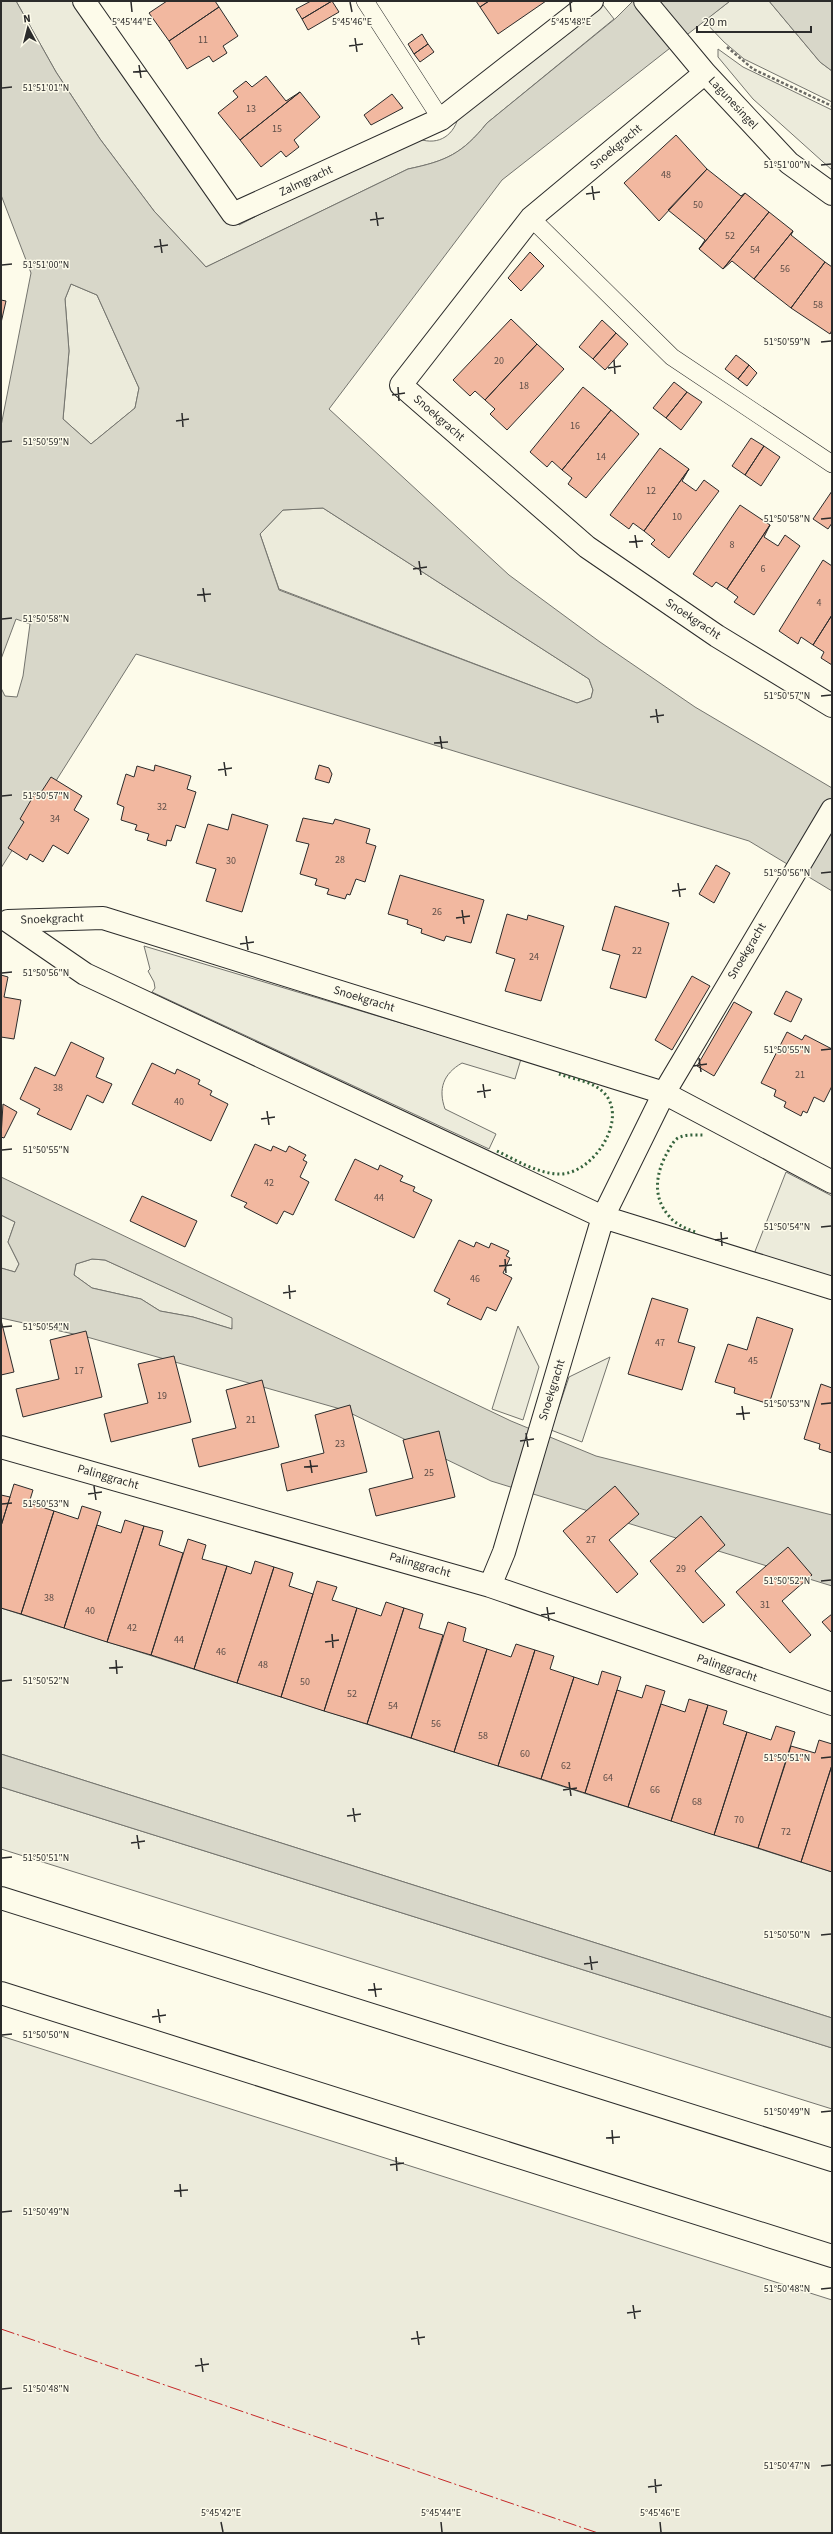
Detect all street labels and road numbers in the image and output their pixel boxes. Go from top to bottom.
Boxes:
street label: Lagunesingel [704,73,762,133]
street label: Snoekgracht [586,120,646,174]
street label: Zalmgracht [276,161,336,201]
street label: Snoekgracht [410,391,468,445]
street label: Snoekgracht [662,594,724,644]
street label: Snoekgracht [20,909,84,929]
street label: Snoekgracht [723,920,771,982]
street label: Snoekgracht [331,982,397,1016]
street label: Snoekgracht [535,1357,569,1423]
street label: Palinggracht [75,1460,141,1494]
street label: Palinggracht [387,1548,453,1582]
street label: Palinggracht [694,1650,760,1686]

